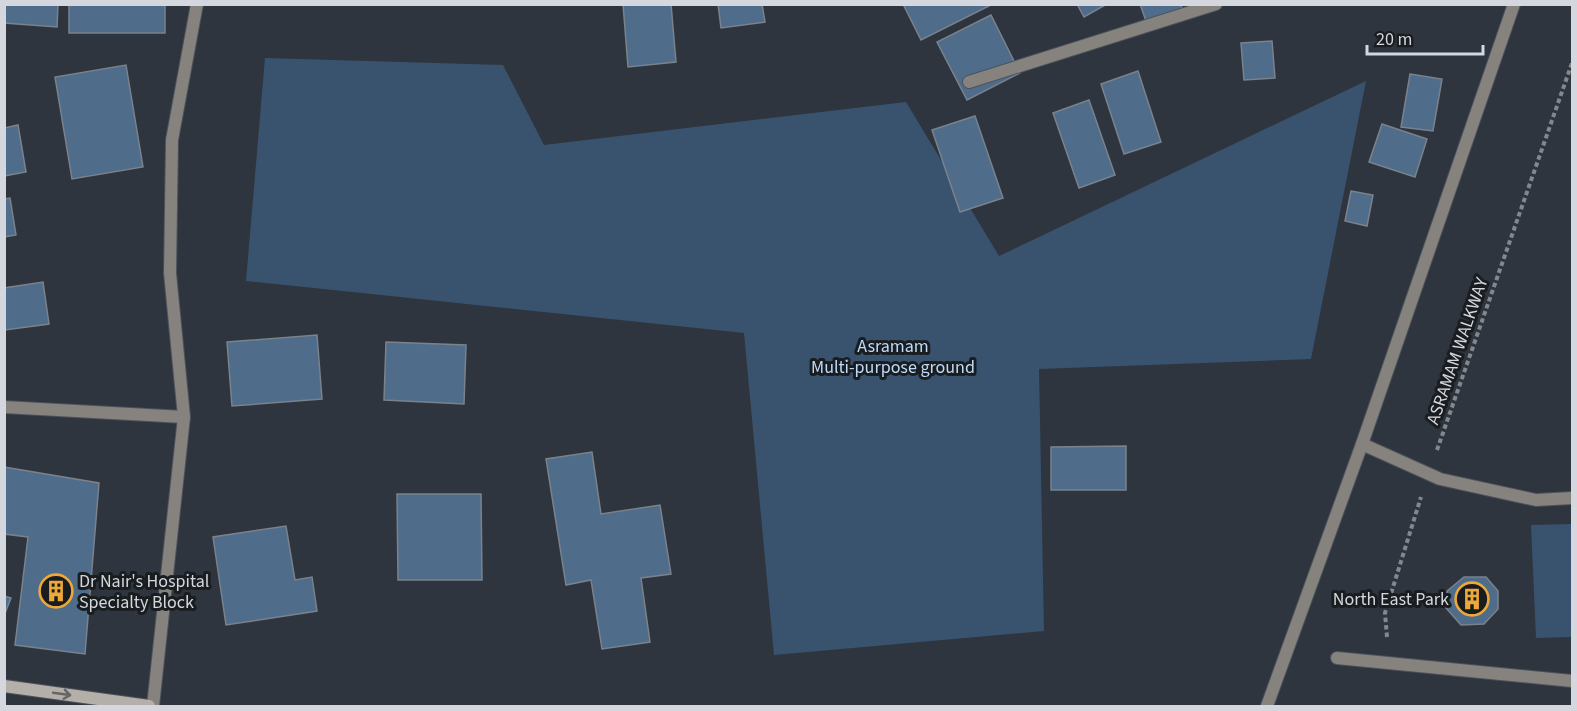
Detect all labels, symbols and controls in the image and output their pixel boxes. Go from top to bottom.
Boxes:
scale bar [1367,18,1482,56]
text: 20 m [1376,27,1412,52]
street label: ASRAMAM WALKWAY [1421,274,1495,428]
park label: Asramam Multi-purpose ground [811,334,975,380]
place label: Dr Nair's Hospital Specialty Block [79,569,209,615]
building icon: Dr Nair's Hospital Specialty Block [38,573,74,609]
building icon: North East Park [1454,581,1490,617]
place label: North East Park [1333,587,1449,612]
one-way arrow [52,689,72,700]

